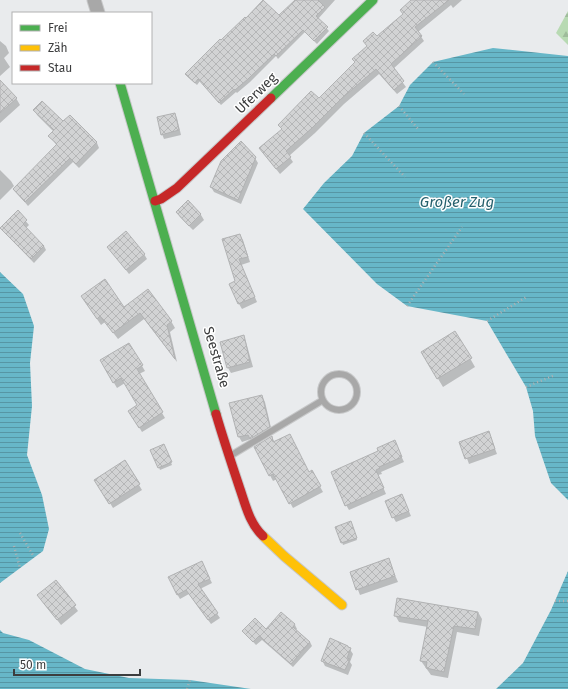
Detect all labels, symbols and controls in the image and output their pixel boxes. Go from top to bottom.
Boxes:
legend [12,12,152,84]
text: Frei [48,21,68,35]
text: Zäh [48,41,68,55]
text: Stau [48,61,72,75]
street label: Uferweg [232,69,281,117]
water label: Großer Zug [420,193,494,211]
street label: Seestraße [200,325,233,390]
scale bar [14,651,140,677]
text: 50 m [20,658,46,672]

